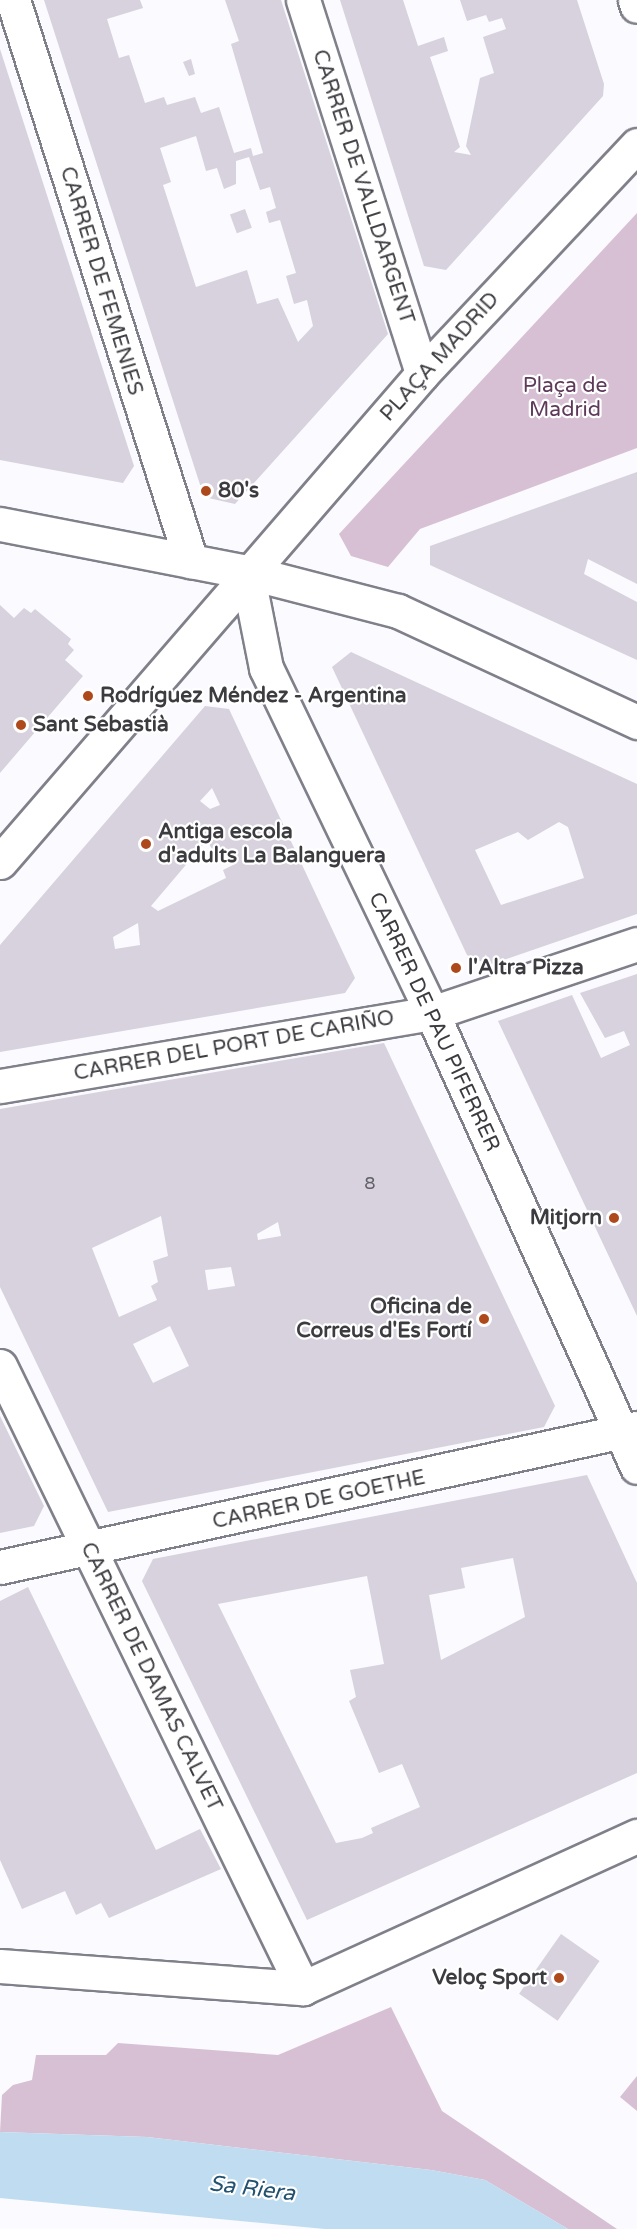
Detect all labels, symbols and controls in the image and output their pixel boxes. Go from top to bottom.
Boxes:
street label: CARRER DE VALLDARGENT [307,47,419,327]
street label: CARRER DE FEMENIES [54,164,148,398]
street label: PLAÇA MADRID [375,287,505,427]
park label: Plaça de Madrid [523,373,607,423]
place label: 80's [218,478,259,504]
marker: 80's [199,484,213,498]
place label: Rodríguez Méndez - Argentina [100,683,407,709]
marker: Rodríguez Méndez - Argentina [81,689,95,703]
place label: Sant Sebastià [33,712,169,738]
marker: Sant Sebastià [14,718,28,732]
place label: Antiga escola d'adults La Balanguera [158,819,386,869]
marker: Antiga escola d'adults La Balanguera [139,837,153,851]
street label: CARRER DE PAU PIFERRER [363,888,505,1156]
place label: l'Altra Pizza [468,955,584,981]
marker: l'Altra Pizza [449,961,463,975]
street label: CARRER DEL PORT DE CARIÑO [72,1005,396,1087]
house number: 8 [364,1172,376,1194]
place label: Mitjorn [530,1205,602,1231]
marker: Mitjorn [607,1211,621,1225]
place label: Oficina de Correus d'Es Fortí [296,1294,472,1344]
marker: Oficina de Correus d'Es Fortí [477,1312,491,1326]
street label: CARRER DE GOETHE [210,1465,428,1535]
street label: CARRER DE DAMAS CALVET [75,1538,227,1816]
place label: Veloç Sport [432,1965,547,1991]
marker: Veloç Sport [552,1971,566,1985]
water label: Sa Riera [208,2171,296,2207]

